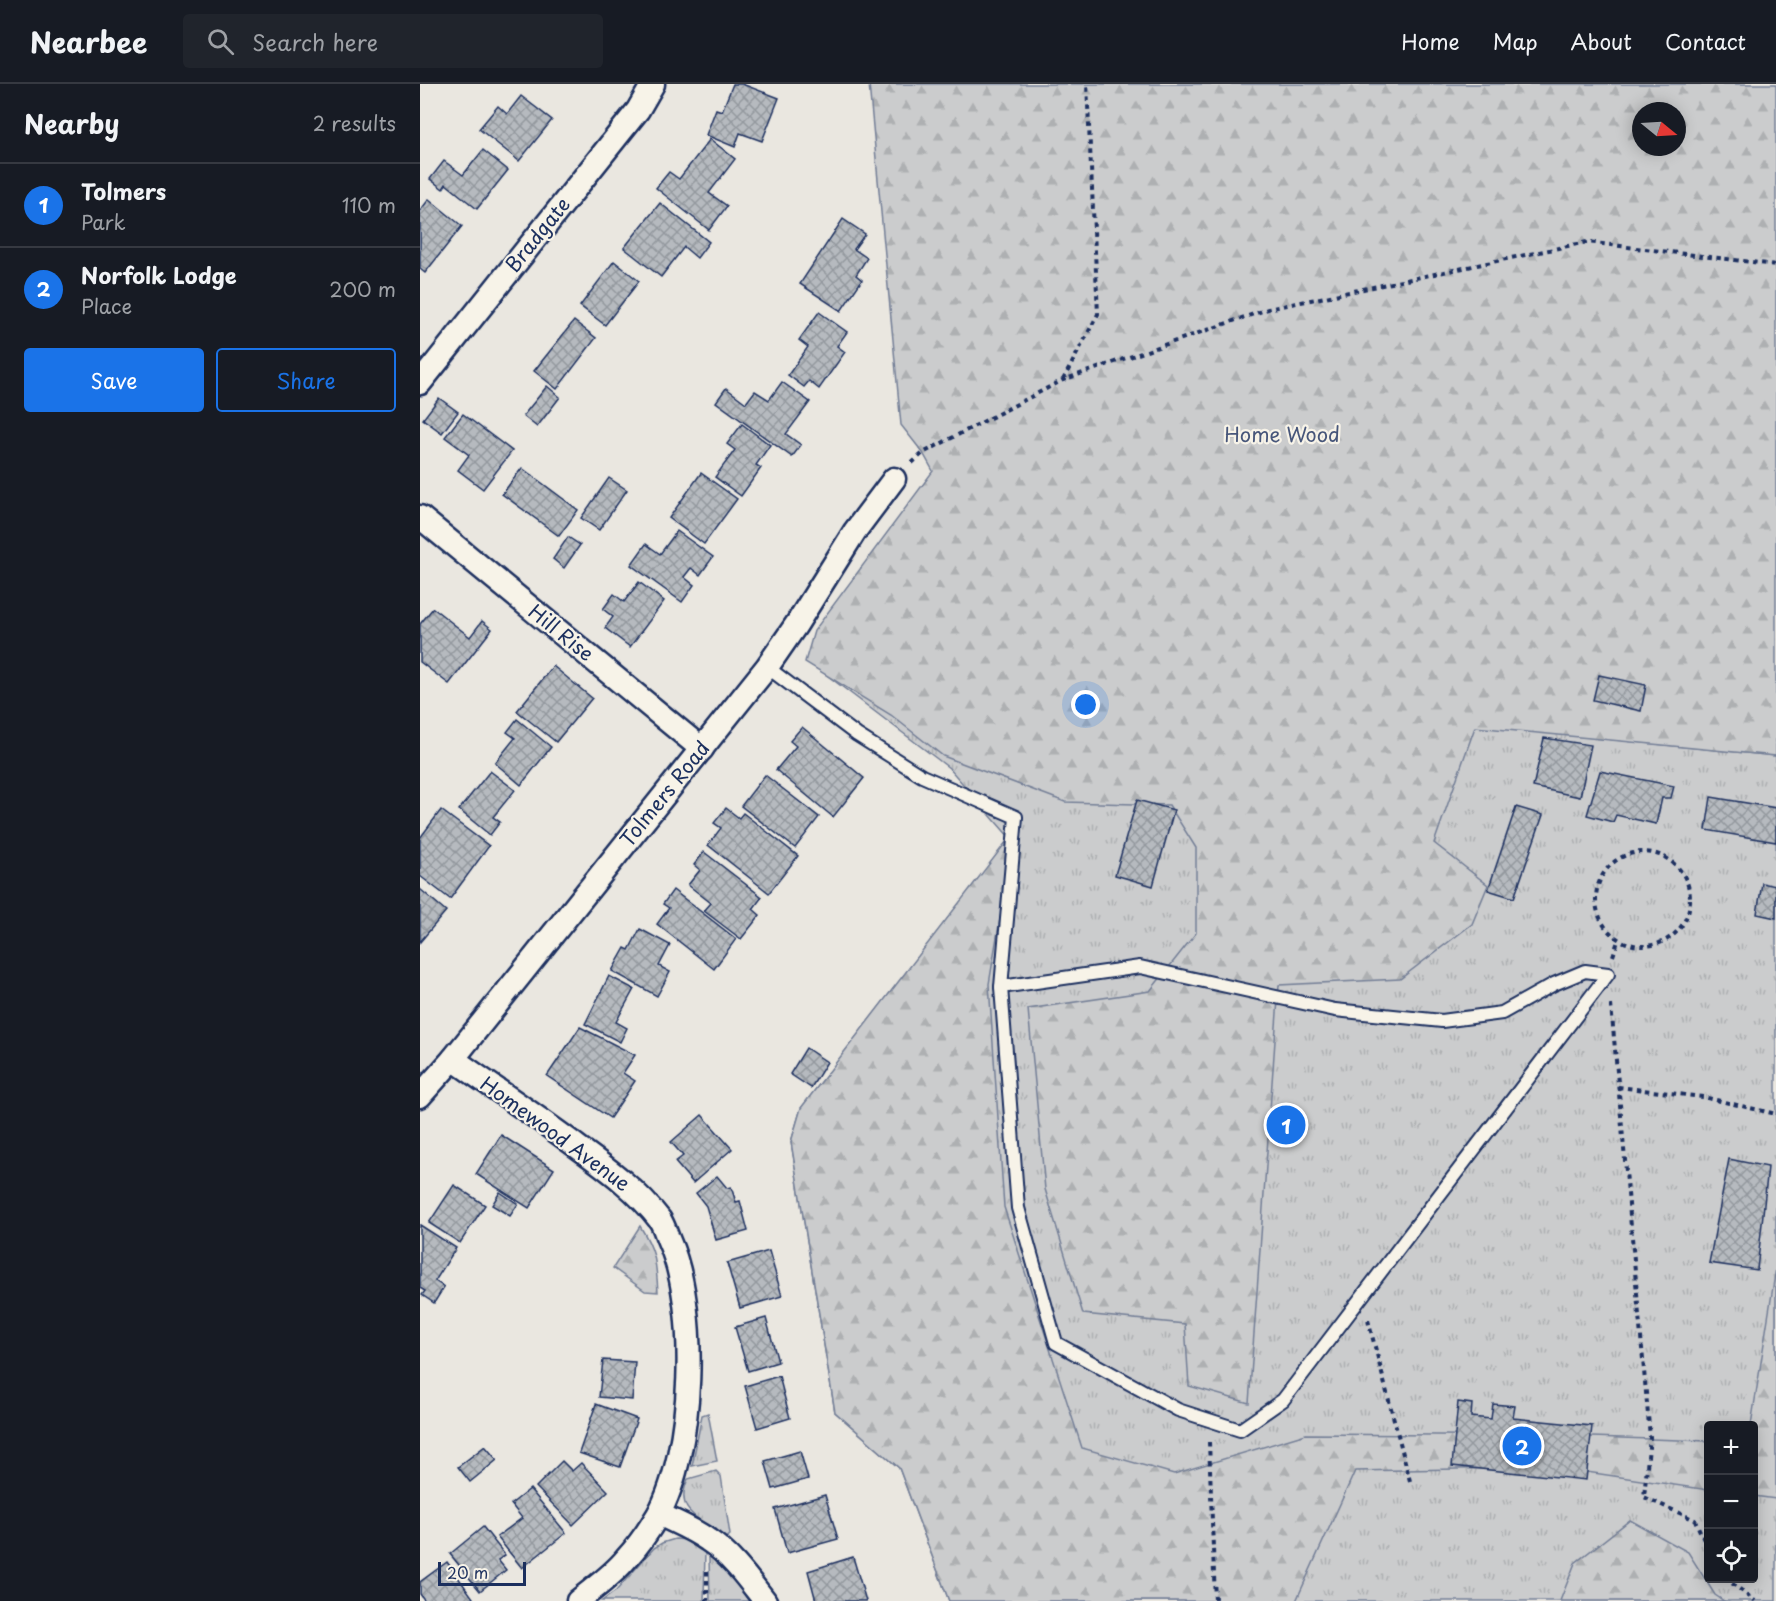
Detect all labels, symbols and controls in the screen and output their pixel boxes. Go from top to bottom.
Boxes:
search box [183,14,603,68]
text: Nearbee [30,20,147,63]
icon: search [204,25,237,58]
text: Search here [252,25,378,58]
text: Home [1401,25,1460,57]
text: Map [1493,25,1538,57]
text: About [1571,25,1632,57]
text: Contact [1665,25,1746,57]
north arrow [1632,102,1686,156]
text: Nearby [24,104,119,143]
text: 2 results [313,108,396,138]
text: Tolmers [81,174,166,207]
text: 1 [39,190,48,220]
text: 110 m [342,190,396,220]
street label: Bradgate [498,190,577,278]
text: Park [81,207,126,237]
text: Norfolk Lodge [81,258,237,291]
text: 2 [36,274,51,304]
text: 200 m [329,274,396,304]
text: Place [81,291,132,321]
button: Save [24,348,204,412]
button: Share [216,348,396,412]
park label: Home Wood [1224,419,1340,449]
street label: Hill Rise [522,596,601,668]
your location [1071,690,1100,719]
street label: Tolmers Road [612,734,716,853]
street label: Homewood Avenue [474,1068,637,1198]
pin: 1 [1266,1102,1306,1148]
map controls [1704,1421,1758,1583]
button: + [1704,1421,1758,1475]
pin: 2 [1502,1424,1542,1468]
button: − [1704,1475,1758,1529]
button: locate [1704,1529,1758,1583]
scale bar [438,1559,526,1586]
text: 20 m [447,1560,488,1584]

